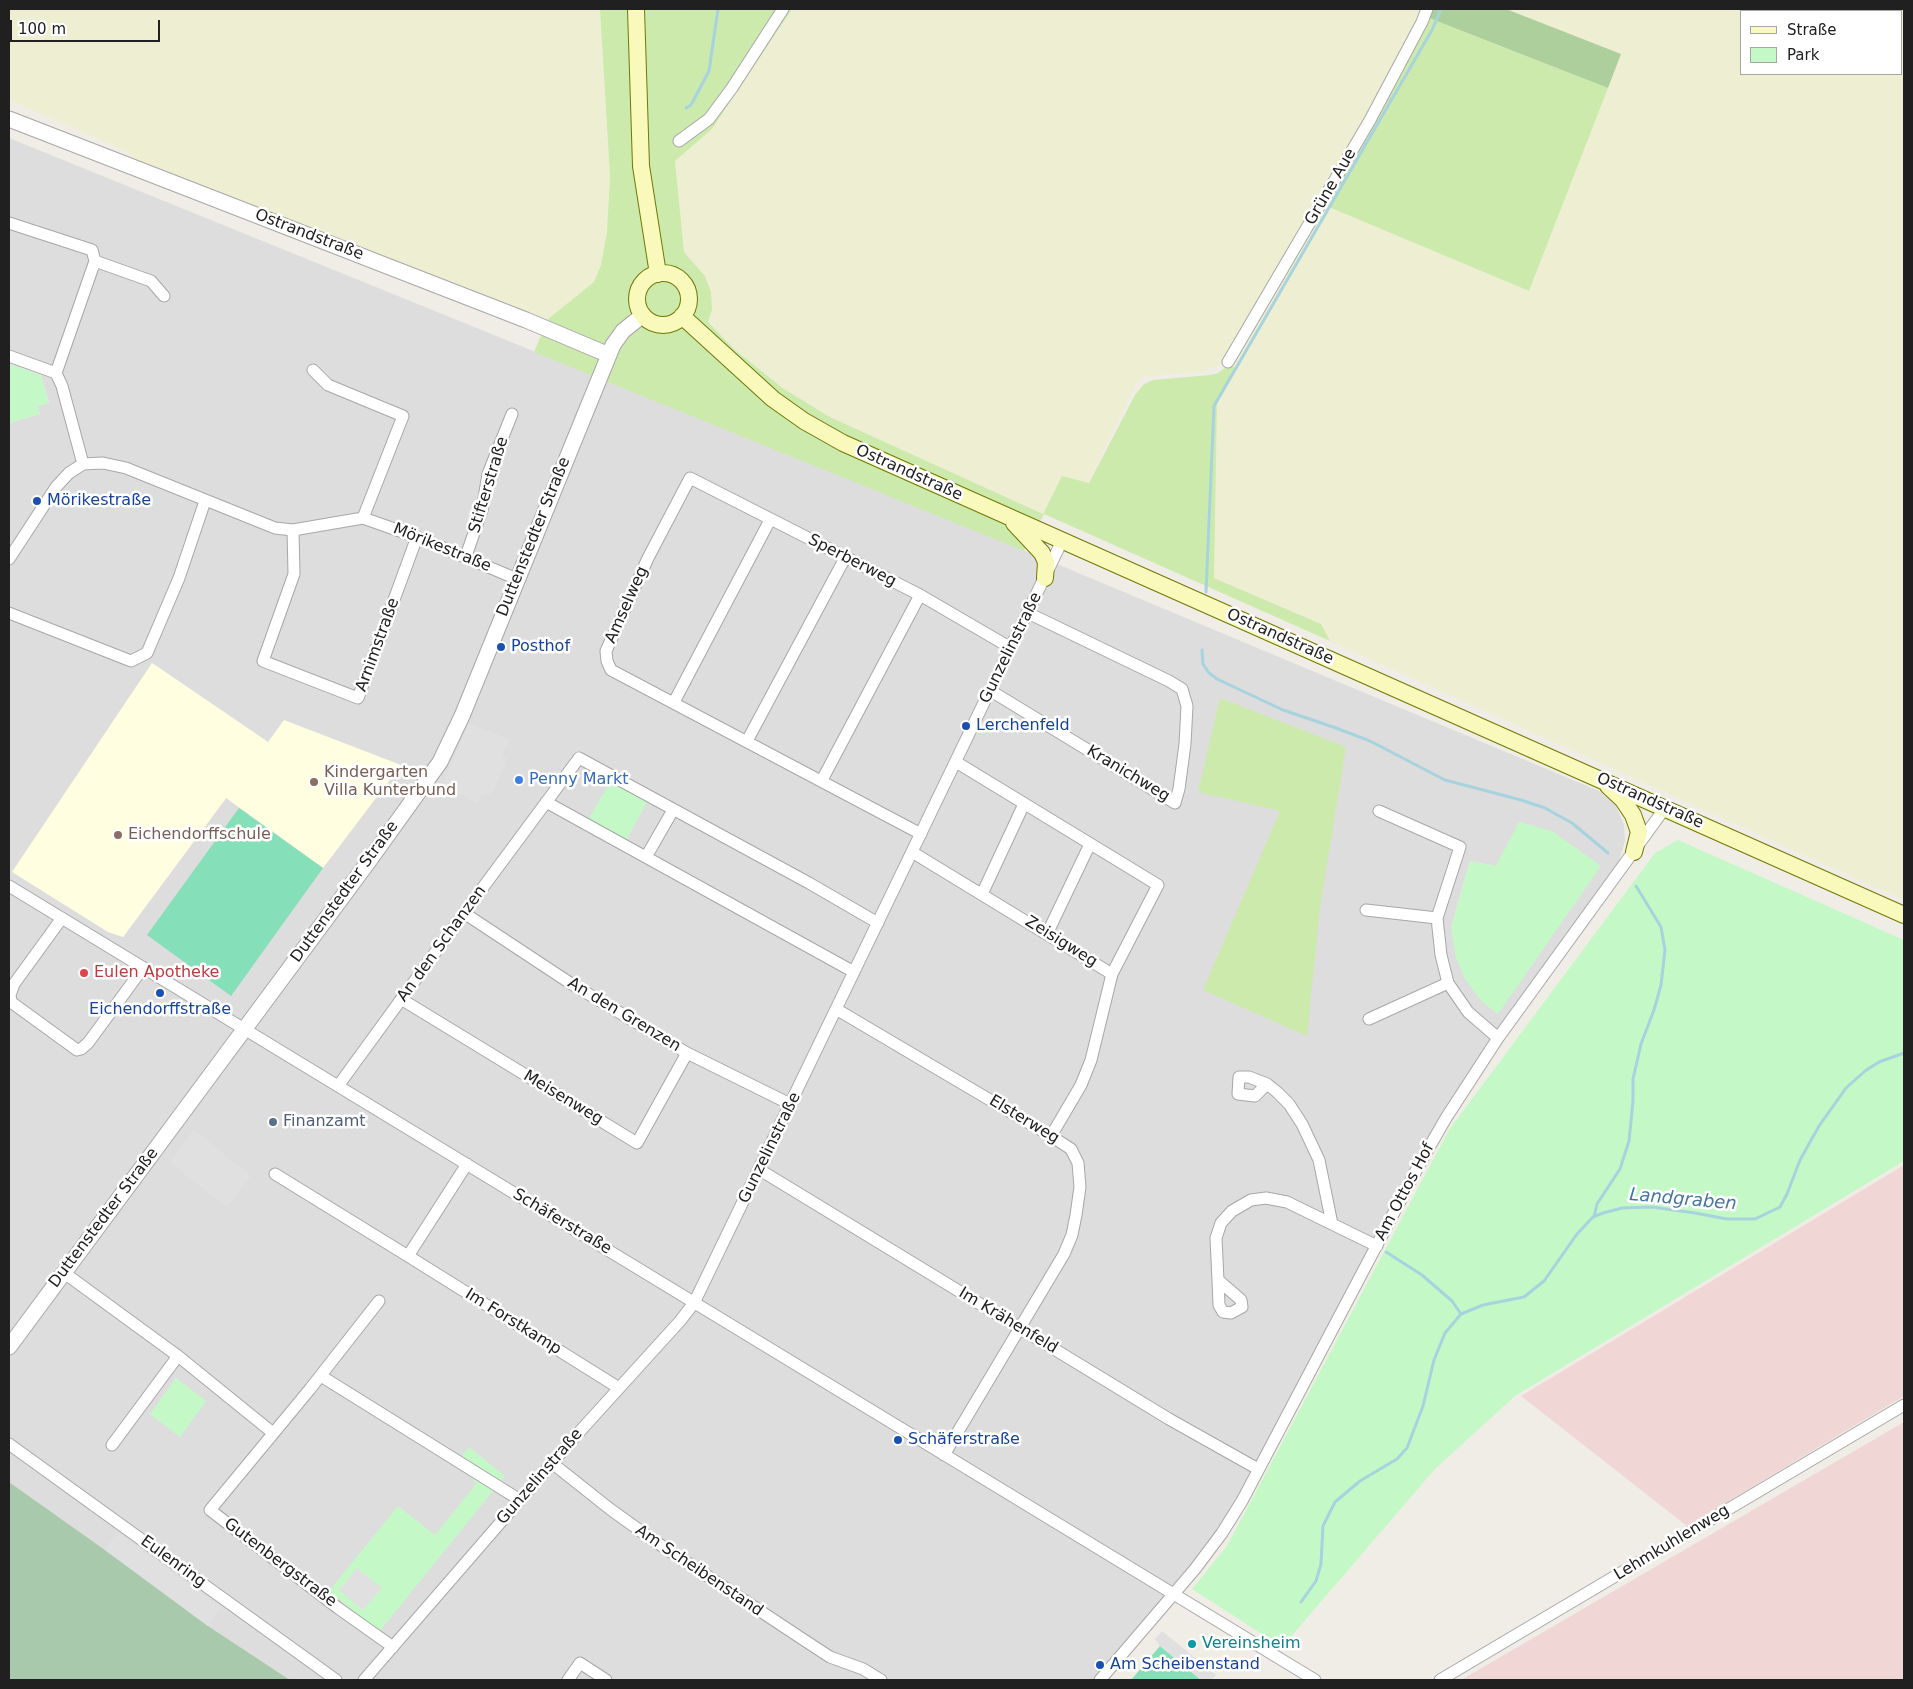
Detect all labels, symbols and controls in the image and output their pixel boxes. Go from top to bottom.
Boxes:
scale bar [12,10,162,42]
legend [1740,10,1903,75]
text: 100 m [18,20,66,38]
text: Straße [1787,21,1836,39]
text: Park [1787,46,1819,64]
street label: Grüne Aue [1301,145,1361,229]
street label: Ostrandstraße [252,205,366,265]
street label: Stifterstraße [465,434,513,536]
street label: Ostrandstraße [853,441,965,505]
street label: Duttenstedter Straße [493,455,575,619]
place label: Mörikestraße [47,491,151,511]
marker: Mörikestraße [31,495,43,507]
street label: Mörikestraße [390,520,494,576]
street label: Sperberweg [805,531,899,591]
street label: Amselweg [602,564,652,646]
street label: Gunzelinstraße [976,589,1046,707]
street label: Arnimstraße [352,596,404,694]
street label: Ostrandstraße [1224,605,1336,669]
place label: Posthof [511,637,570,657]
marker: Posthof [495,641,507,653]
place label: Lerchenfeld [976,716,1070,736]
marker: Lerchenfeld [960,720,972,732]
street label: Kranichweg [1083,742,1173,806]
place label: Kindergarten Villa Kunterbund [324,763,456,801]
street label: Ostrandstraße [1594,769,1706,833]
place label: Penny Markt [529,770,628,790]
marker: Penny Markt [513,774,525,786]
marker: Kindergarten Villa Kunterbund [308,776,320,788]
street label: Duttenstedter Straße [287,818,403,966]
place label: Eichendorffschule [128,825,271,845]
marker: Eichendorffschule [112,829,124,841]
street label: An den Schanzen [393,882,491,1006]
street label: Zeisigweg [1021,912,1101,972]
place label: Eulen Apotheke [94,963,219,983]
marker: Eulen Apotheke [78,967,90,979]
street label: An den Grenzen [564,974,684,1056]
marker: Eichendorffstraße [154,987,166,999]
place label: Eichendorffstraße [89,1000,231,1020]
street label: Meisenweg [520,1067,606,1129]
street label: Gunzelinstraße [735,1089,805,1207]
street label: Elsterweg [985,1092,1063,1148]
place label: Finanzamt [283,1112,366,1132]
marker: Finanzamt [267,1116,279,1128]
street label: Am Ottos Hof [1371,1140,1439,1244]
street label: Duttenstedter Straße [45,1144,163,1292]
street label: Schäferstraße [509,1185,615,1259]
water label: Landgraben [1628,1185,1738,1215]
street label: Im Krähenfeld [955,1284,1061,1358]
street label: Im Forstkamp [461,1285,565,1359]
street label: Gunzelinstraße [493,1425,587,1529]
place label: Schäferstraße [908,1430,1020,1450]
marker: Schäferstraße [892,1434,904,1446]
street label: Lehmkuhlenweg [1611,1501,1733,1585]
street label: Gutenbergstraße [220,1514,340,1612]
street label: Am Scheibenstand [632,1521,766,1621]
street label: Eulenring [137,1532,209,1592]
place label: Vereinsheim [1202,1634,1301,1654]
marker: Vereinsheim [1186,1638,1198,1650]
place label: Am Scheibenstand [1110,1655,1260,1675]
marker: Am Scheibenstand [1094,1659,1106,1671]

